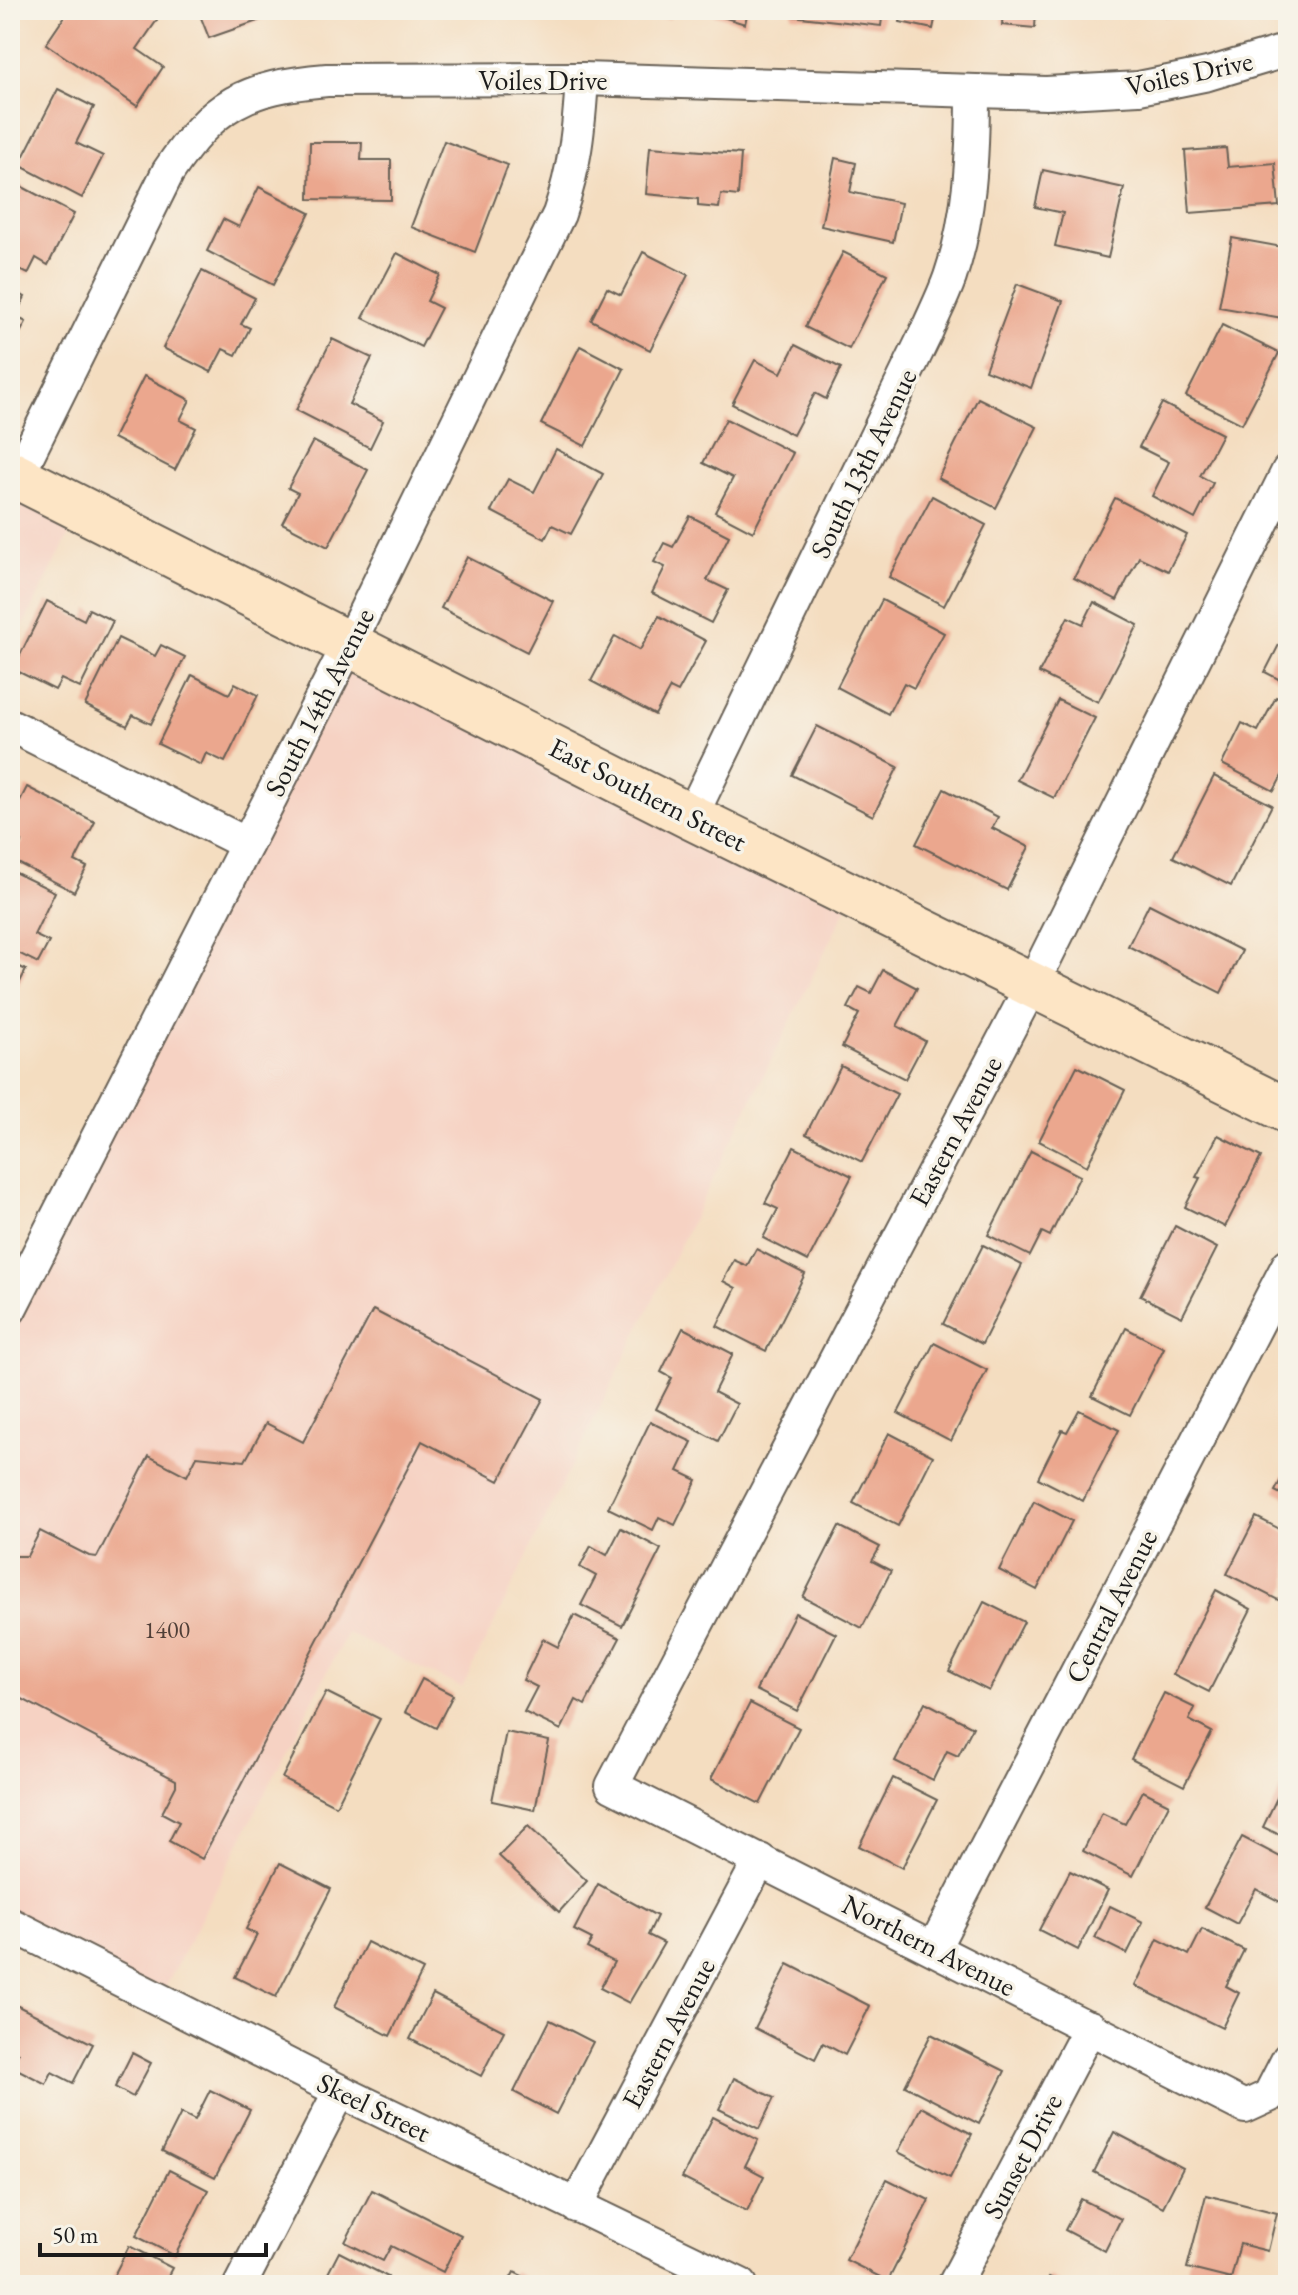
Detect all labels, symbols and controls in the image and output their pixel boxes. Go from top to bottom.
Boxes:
street label: Voiles Drive [1122,42,1256,104]
street label: Voiles Drive [479,62,607,98]
street label: South 13th Avenue [802,362,924,564]
street label: South 14th Avenue [256,602,382,802]
street label: East Southern Street [543,729,753,859]
street label: Eastern Avenue [900,1050,1010,1212]
street label: Central Avenue [1057,1523,1165,1689]
house number: 1400 [144,1614,190,1645]
street label: Northern Avenue [836,1886,1022,2004]
street label: Eastern Avenue [613,1952,723,2114]
street label: Skeel Street [311,2064,437,2150]
street label: Sunset Drive [974,2087,1070,2225]
scale bar [40,2207,266,2257]
text: 50 m [52,2219,99,2250]

